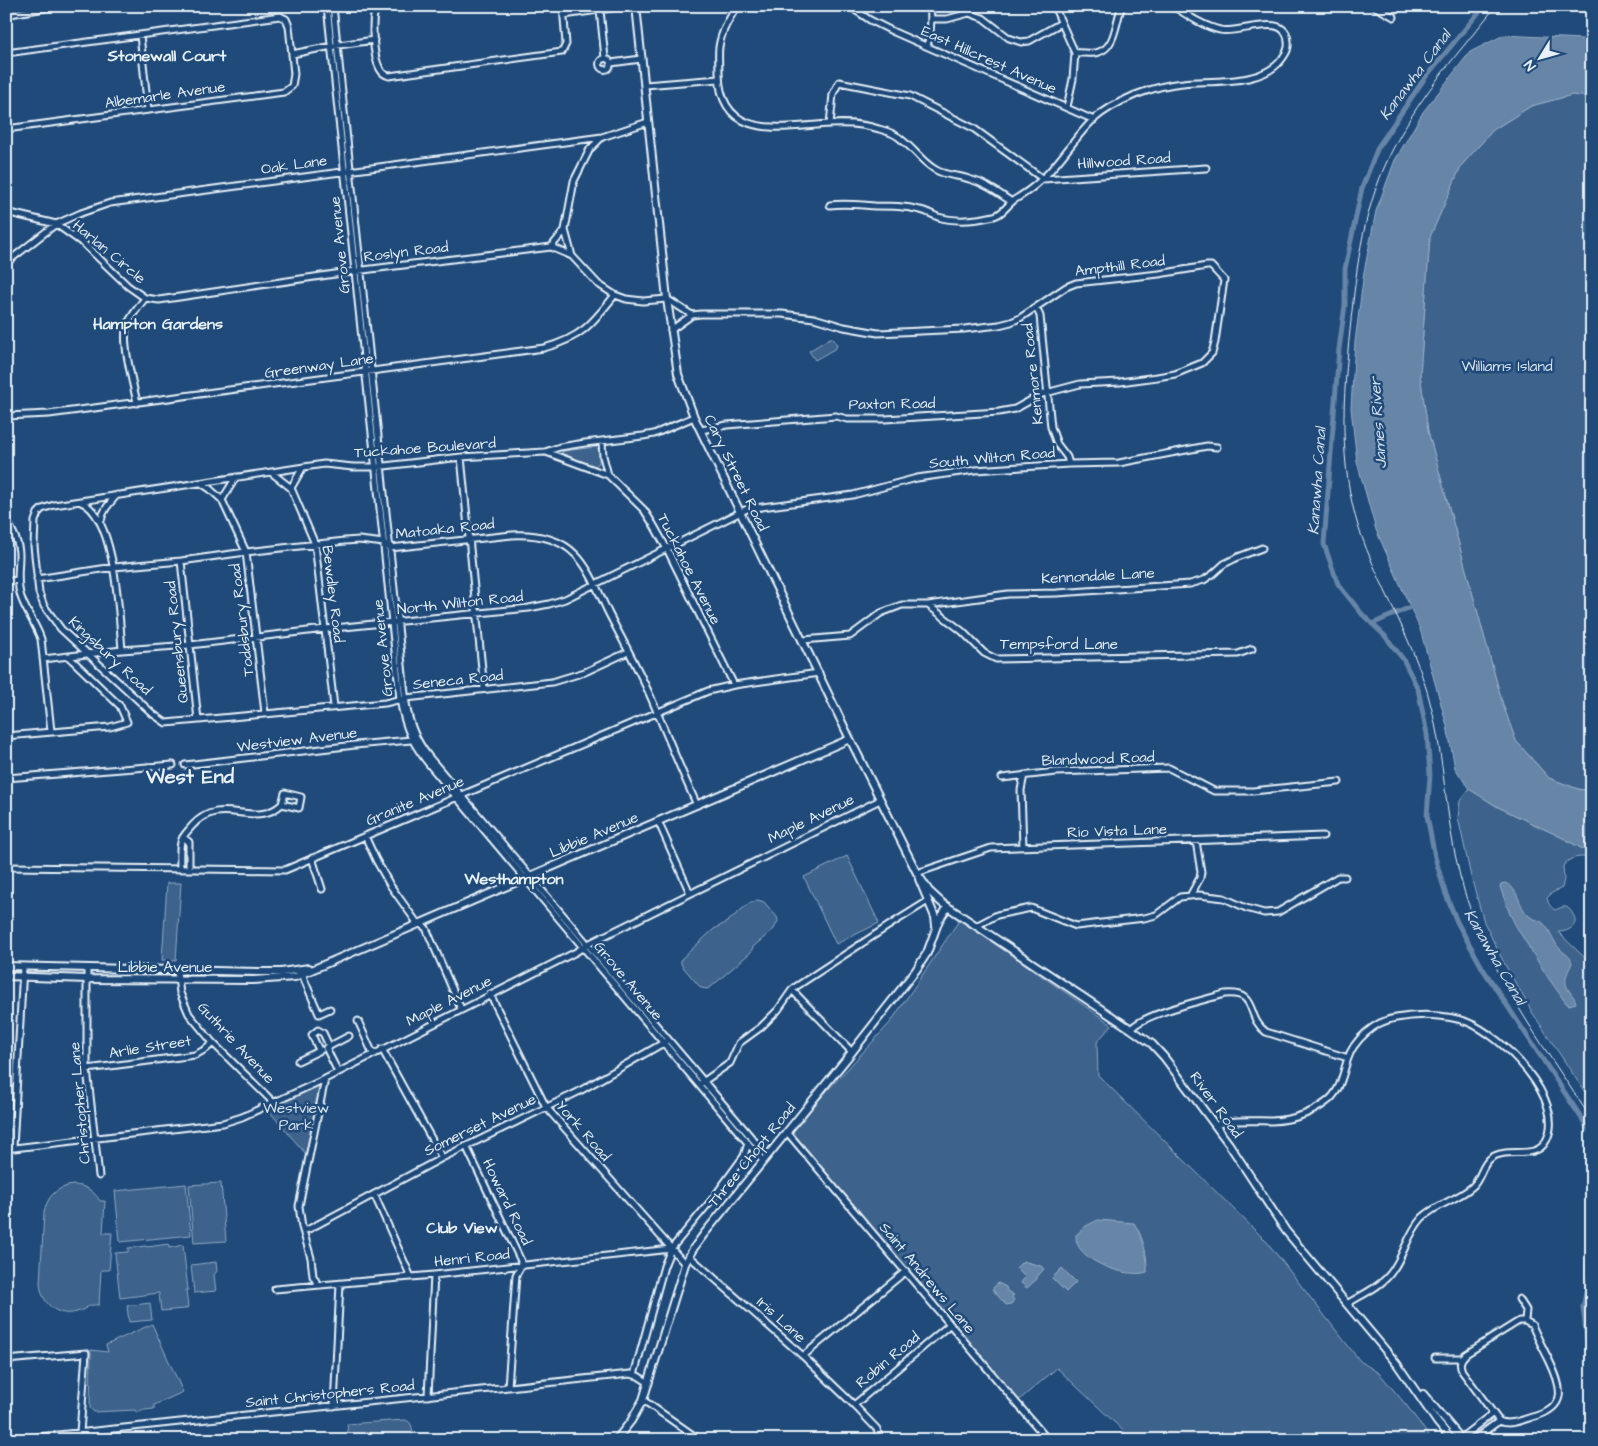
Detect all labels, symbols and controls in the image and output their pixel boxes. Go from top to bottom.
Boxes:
street label: East Hillcrest Avenue [918,21,1060,99]
water label: Kanawha Canal [1374,23,1458,125]
north arrow [1516,32,1566,82]
district label: Stonewall Court [107,45,227,67]
text: N [1520,56,1541,75]
street label: Albemarle Avenue [103,76,227,114]
street label: Hillwood Road [1077,147,1172,175]
street label: Oak Lane [260,150,328,180]
street label: Grove Avenue [324,195,356,295]
street label: Harlan Circle [68,215,150,289]
street label: Roslyn Road [362,236,450,269]
street label: Ampthill Road [1074,250,1167,282]
district label: Hampton Gardens [93,313,223,335]
street label: Kenmore Road [1017,322,1049,426]
street label: Greenway Lane [263,348,375,385]
park label: Williams Island [1461,356,1553,377]
water label: James River [1364,374,1392,470]
street label: Paxton Road [848,393,936,415]
street label: Cary Street Road [698,411,774,536]
water label: Kanawha Canal [1302,424,1332,535]
street label: Tuckahoe Boulevard [354,433,497,463]
street label: South Wilton Road [928,442,1056,474]
street label: Tuckahoe Avenue [652,510,726,628]
street label: Matoaka Road [394,513,496,545]
street label: Bewdley Road [316,544,349,644]
street label: Toddsbury Road [225,562,260,678]
street label: Kennondale Lane [1041,563,1155,589]
street label: Queensbury Road [160,580,195,704]
street label: North Wilton Road [396,586,524,620]
street label: Grove Avenue [367,598,399,698]
street label: Kingsbury Road [63,612,157,701]
street label: Tempsford Lane [1000,634,1118,655]
street label: Seneca Road [412,665,505,695]
street label: Westview Avenue [236,722,358,758]
street label: Blandwood Road [1041,747,1155,771]
district label: West End [145,763,235,791]
street label: Granite Avenue [363,771,467,831]
street label: Maple Avenue [764,789,858,849]
street label: Libbie Avenue [546,807,642,863]
street label: Rio Vista Lane [1067,819,1167,843]
district label: Westhampton [463,868,564,890]
water label: Kanawha Canal [1459,905,1533,1011]
street label: Grove Avenue [589,937,667,1025]
street label: Libbie Avenue [118,957,212,978]
street label: Maple Avenue [403,970,495,1032]
street label: Guthrie Avenue [193,997,279,1089]
street label: Arlie Street [107,1030,193,1064]
street label: Christopher Lane [64,1041,96,1165]
street label: River Road [1185,1067,1247,1143]
street label: Somerset Avenue [420,1089,540,1161]
street label: York Road [551,1096,616,1166]
park label: Westview Park [263,1098,329,1136]
street label: Three Chopt Road [703,1098,801,1212]
street label: Howard Road [477,1155,537,1249]
district label: Club View [426,1217,498,1239]
street label: Saint Andrews Lane [874,1218,980,1338]
street label: Henri Road [433,1244,511,1272]
street label: Iris Lane [752,1292,810,1348]
street label: Robin Road [851,1327,925,1393]
street label: Saint Christophers Road [244,1375,416,1413]

